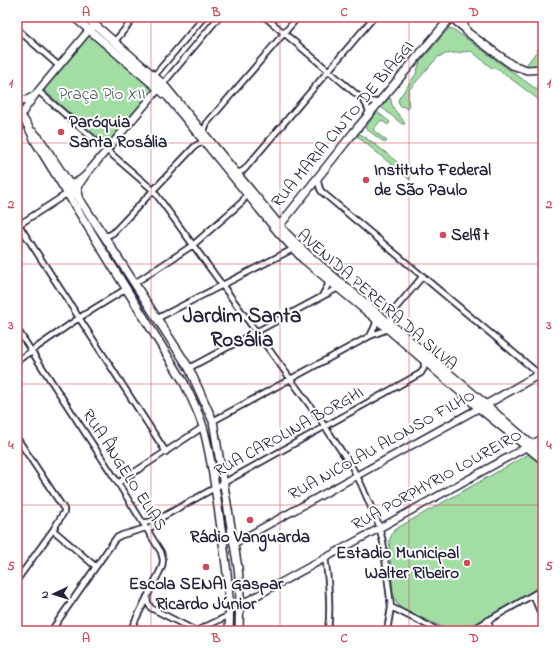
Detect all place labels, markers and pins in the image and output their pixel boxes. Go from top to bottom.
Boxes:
place label: Paróquia Santa Rosália [69,110,167,155]
marker: Paróquia Santa Rosália [56,127,66,137]
place label: Instituto Federal de São Paulo [374,158,491,203]
marker: Instituto Federal de São Paulo [361,175,371,185]
place label: Selfit [451,223,489,248]
marker: Selfit [438,230,448,240]
marker: Rádio Vanguarda [245,515,255,525]
place label: Rádio Vanguarda [190,525,310,552]
place label: Estadio Municipal Walter Ribeiro [336,541,459,586]
marker: Estadio Municipal Walter Ribeiro [462,558,472,568]
marker: Escola SENAI Gaspar Ricardo Júnior [201,562,211,572]
place label: Escola SENAI Gaspar Ricardo Júnior [129,572,284,617]

